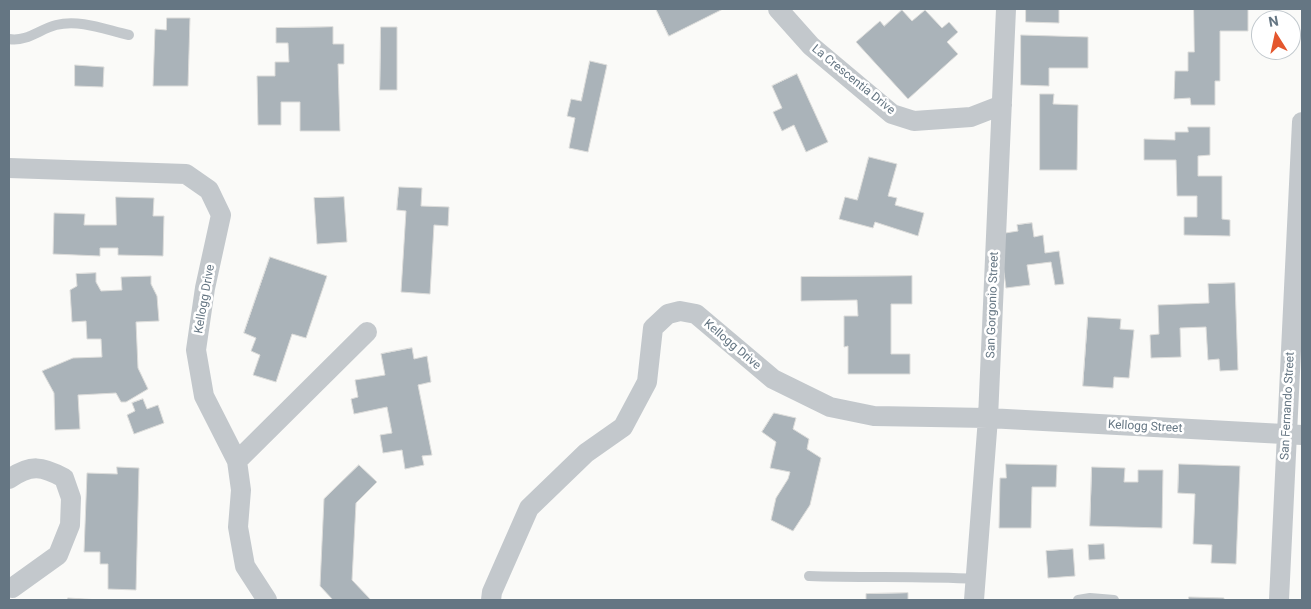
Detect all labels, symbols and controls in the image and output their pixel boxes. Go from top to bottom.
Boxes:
north arrow [1251,10,1301,60]
text: N [1267,12,1280,30]
street label: La Crescentia Drive [808,42,898,118]
street label: San Gorgonio Street [984,251,1002,359]
street label: Kellogg Drive [192,263,218,335]
street label: Kellogg Drive [701,317,763,373]
street label: San Fernando Street [1278,352,1298,460]
street label: Kellogg Street [1107,418,1183,436]

